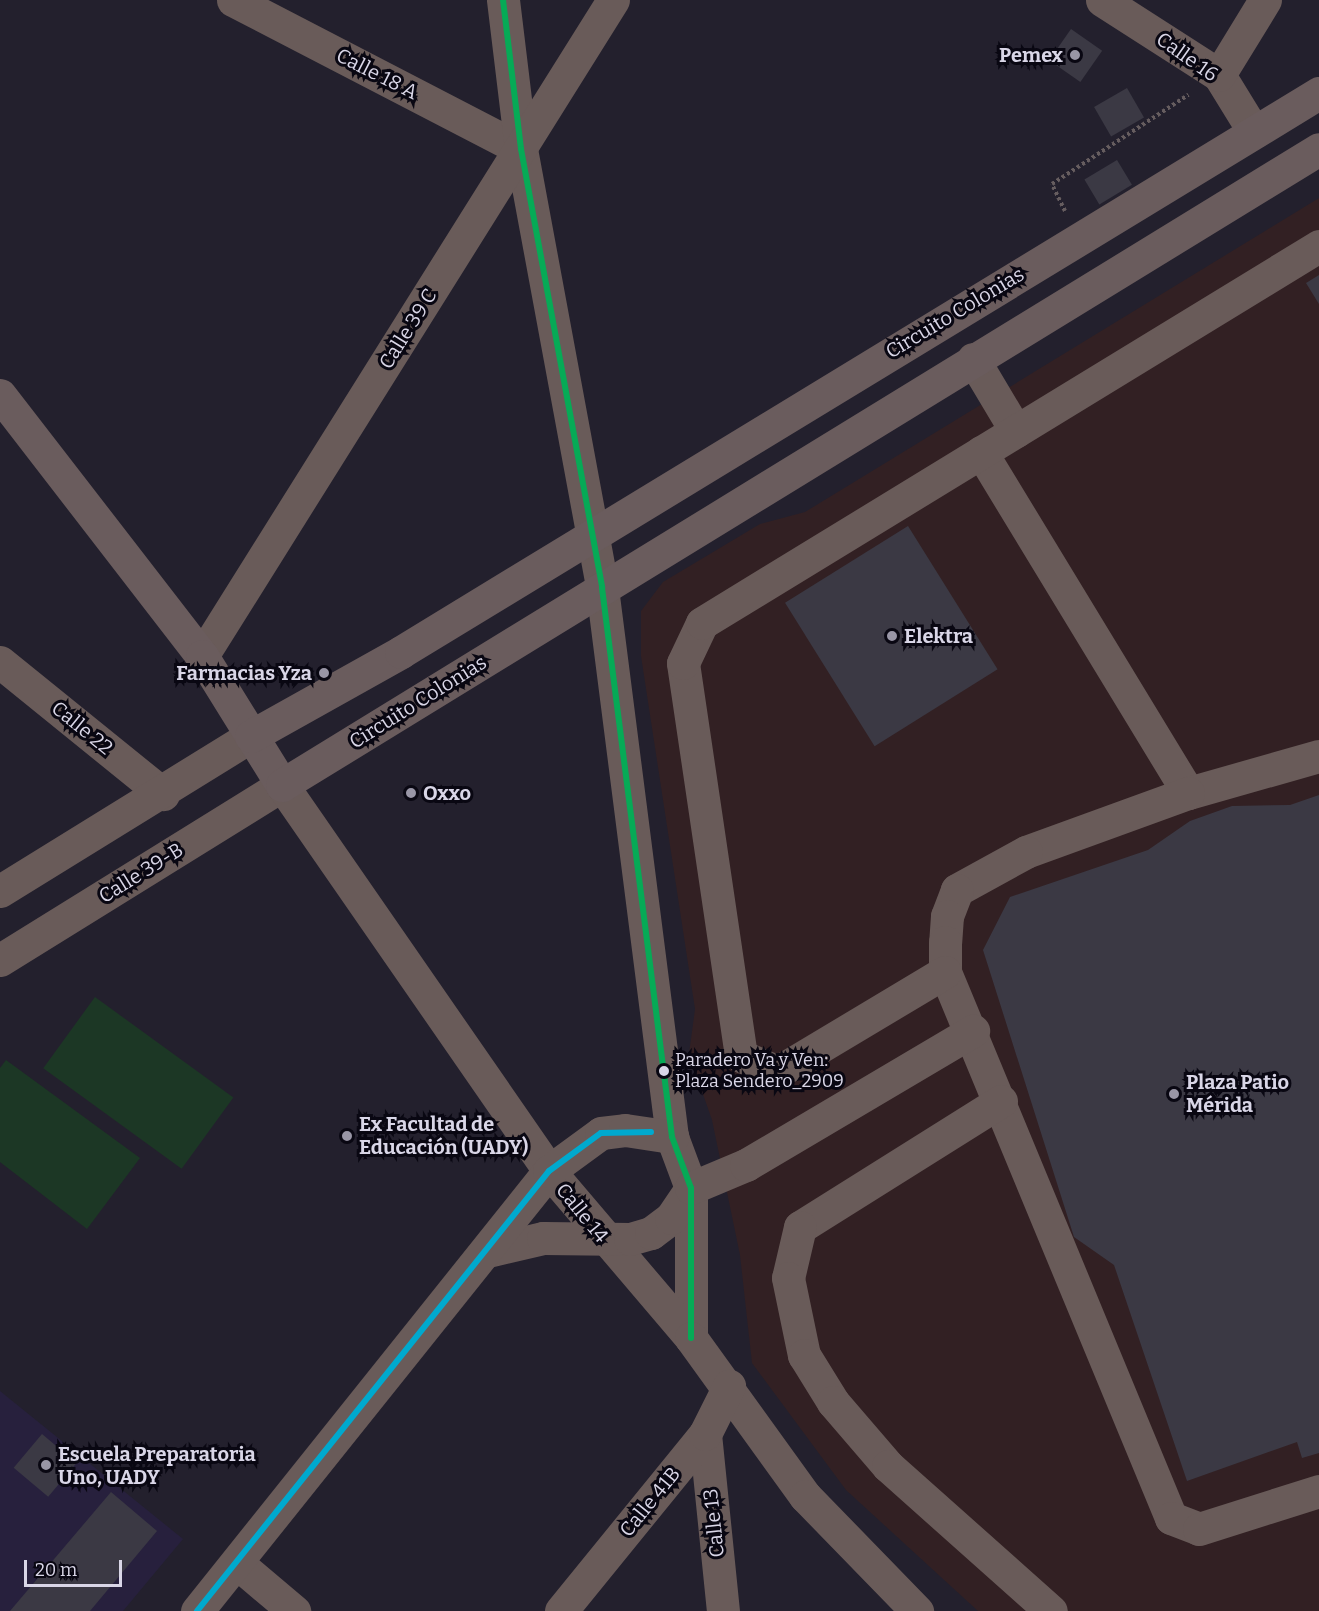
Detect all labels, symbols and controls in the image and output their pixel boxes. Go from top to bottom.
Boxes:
street label: Calle 16 [1152,27,1222,87]
street label: Calle 18 A [332,43,422,105]
place label: Pemex [999,43,1063,67]
marker: Pemex [1068,48,1082,62]
street label: Circuito Colonias [881,262,1029,364]
street label: Calle 39 C [374,285,442,373]
place label: Elektra [904,624,973,648]
marker: Elektra [885,629,899,643]
street label: Circuito Colonias [345,650,491,754]
place label: Farmacias Yza [176,661,312,685]
marker: Farmacias Yza [317,666,331,680]
street label: Calle 22 [47,696,117,760]
place label: Oxxo [423,781,471,805]
marker: Oxxo [404,786,418,800]
street label: Calle 39-B [94,838,188,908]
place label: Paradero Va y Ven: Plaza Sendero_2909 [675,1050,844,1092]
marker: Paradero Va y Ven: Plaza Sendero_2909 [658,1065,670,1077]
place label: Plaza Patio Mérida [1186,1070,1289,1117]
marker: Plaza Patio Mérida [1167,1087,1181,1101]
place label: Ex Facultad de Educación (UADY) [359,1112,528,1159]
marker: Ex Facultad de Educación (UADY) [340,1129,354,1143]
street label: Calle 14 [551,1178,613,1248]
place label: Escuela Preparatoria Uno, UADY [58,1442,256,1489]
marker: Escuela Preparatoria Uno, UADY [39,1458,53,1472]
street label: Calle 41B [615,1462,685,1542]
street label: Calle 13 [698,1487,730,1559]
scale bar [27,1548,124,1586]
text: 20 m [35,1559,77,1581]

